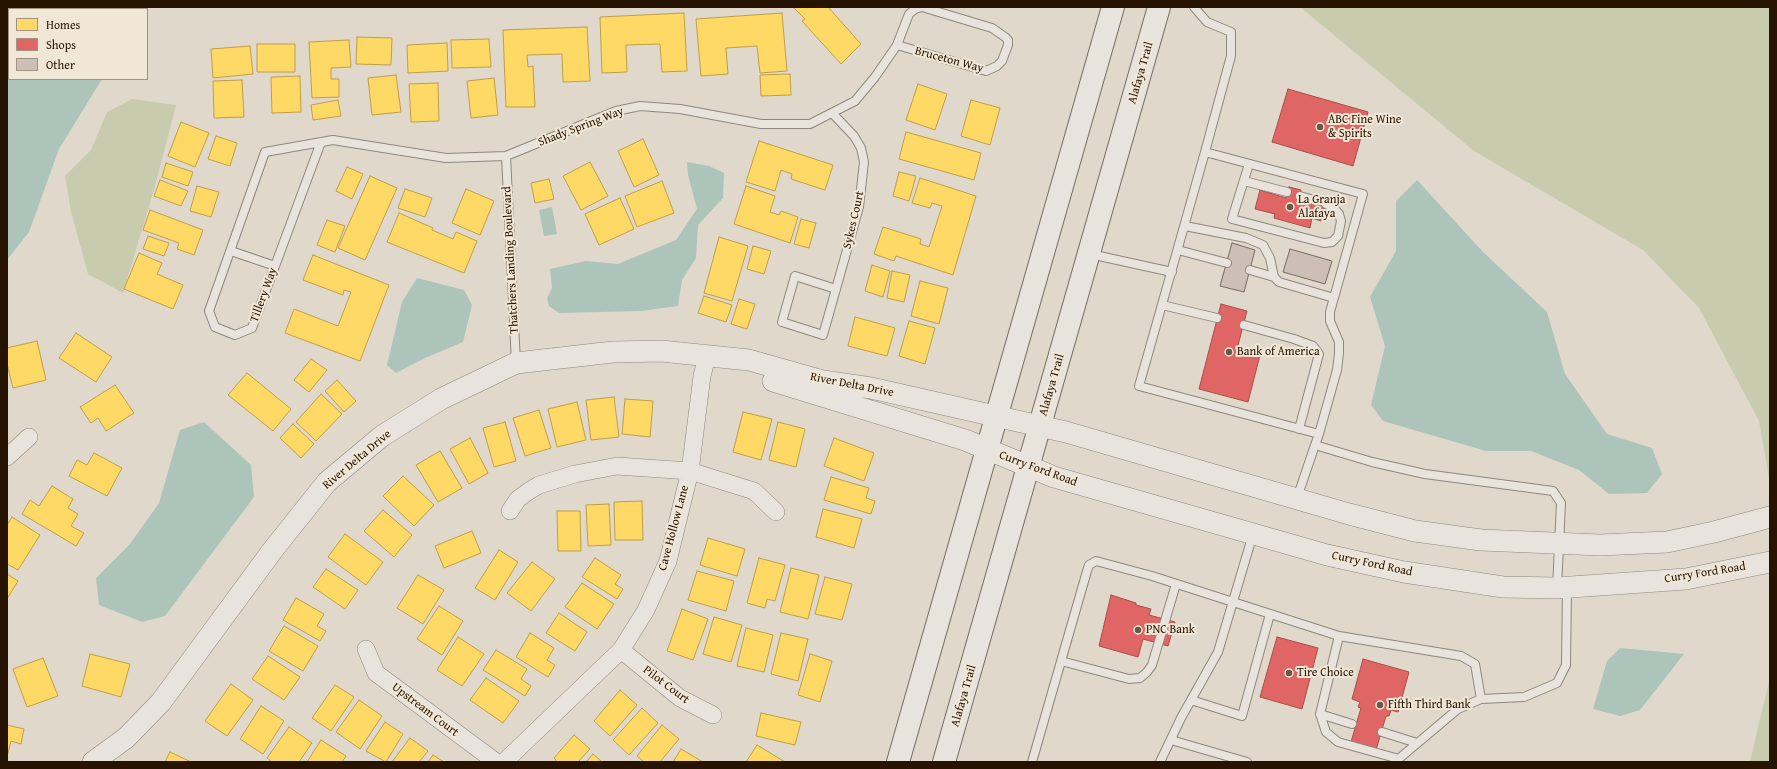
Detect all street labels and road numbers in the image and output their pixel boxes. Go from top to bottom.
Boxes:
street label: Alafaya Trail [1125,40,1157,106]
street label: Bruceton Way [913,44,985,76]
street label: Shady Spring Way [536,104,626,150]
street label: Thatchers Landing Boulevard [500,186,522,334]
street label: Sykes Court [840,190,868,250]
street label: Tillery Way [247,266,281,324]
street label: Alafaya Trail [1036,352,1068,418]
street label: River Delta Drive [809,370,895,400]
street label: River Delta Drive [320,427,394,493]
street label: Curry Ford Road [997,448,1079,490]
street label: Cave Hollow Lane [656,484,692,572]
street label: Curry Ford Road [1330,548,1414,580]
street label: Curry Ford Road [1663,559,1747,587]
street label: Pilot Court [640,663,692,707]
street label: Alafaya Trail [948,663,980,729]
street label: Upstream Court [389,680,461,740]

